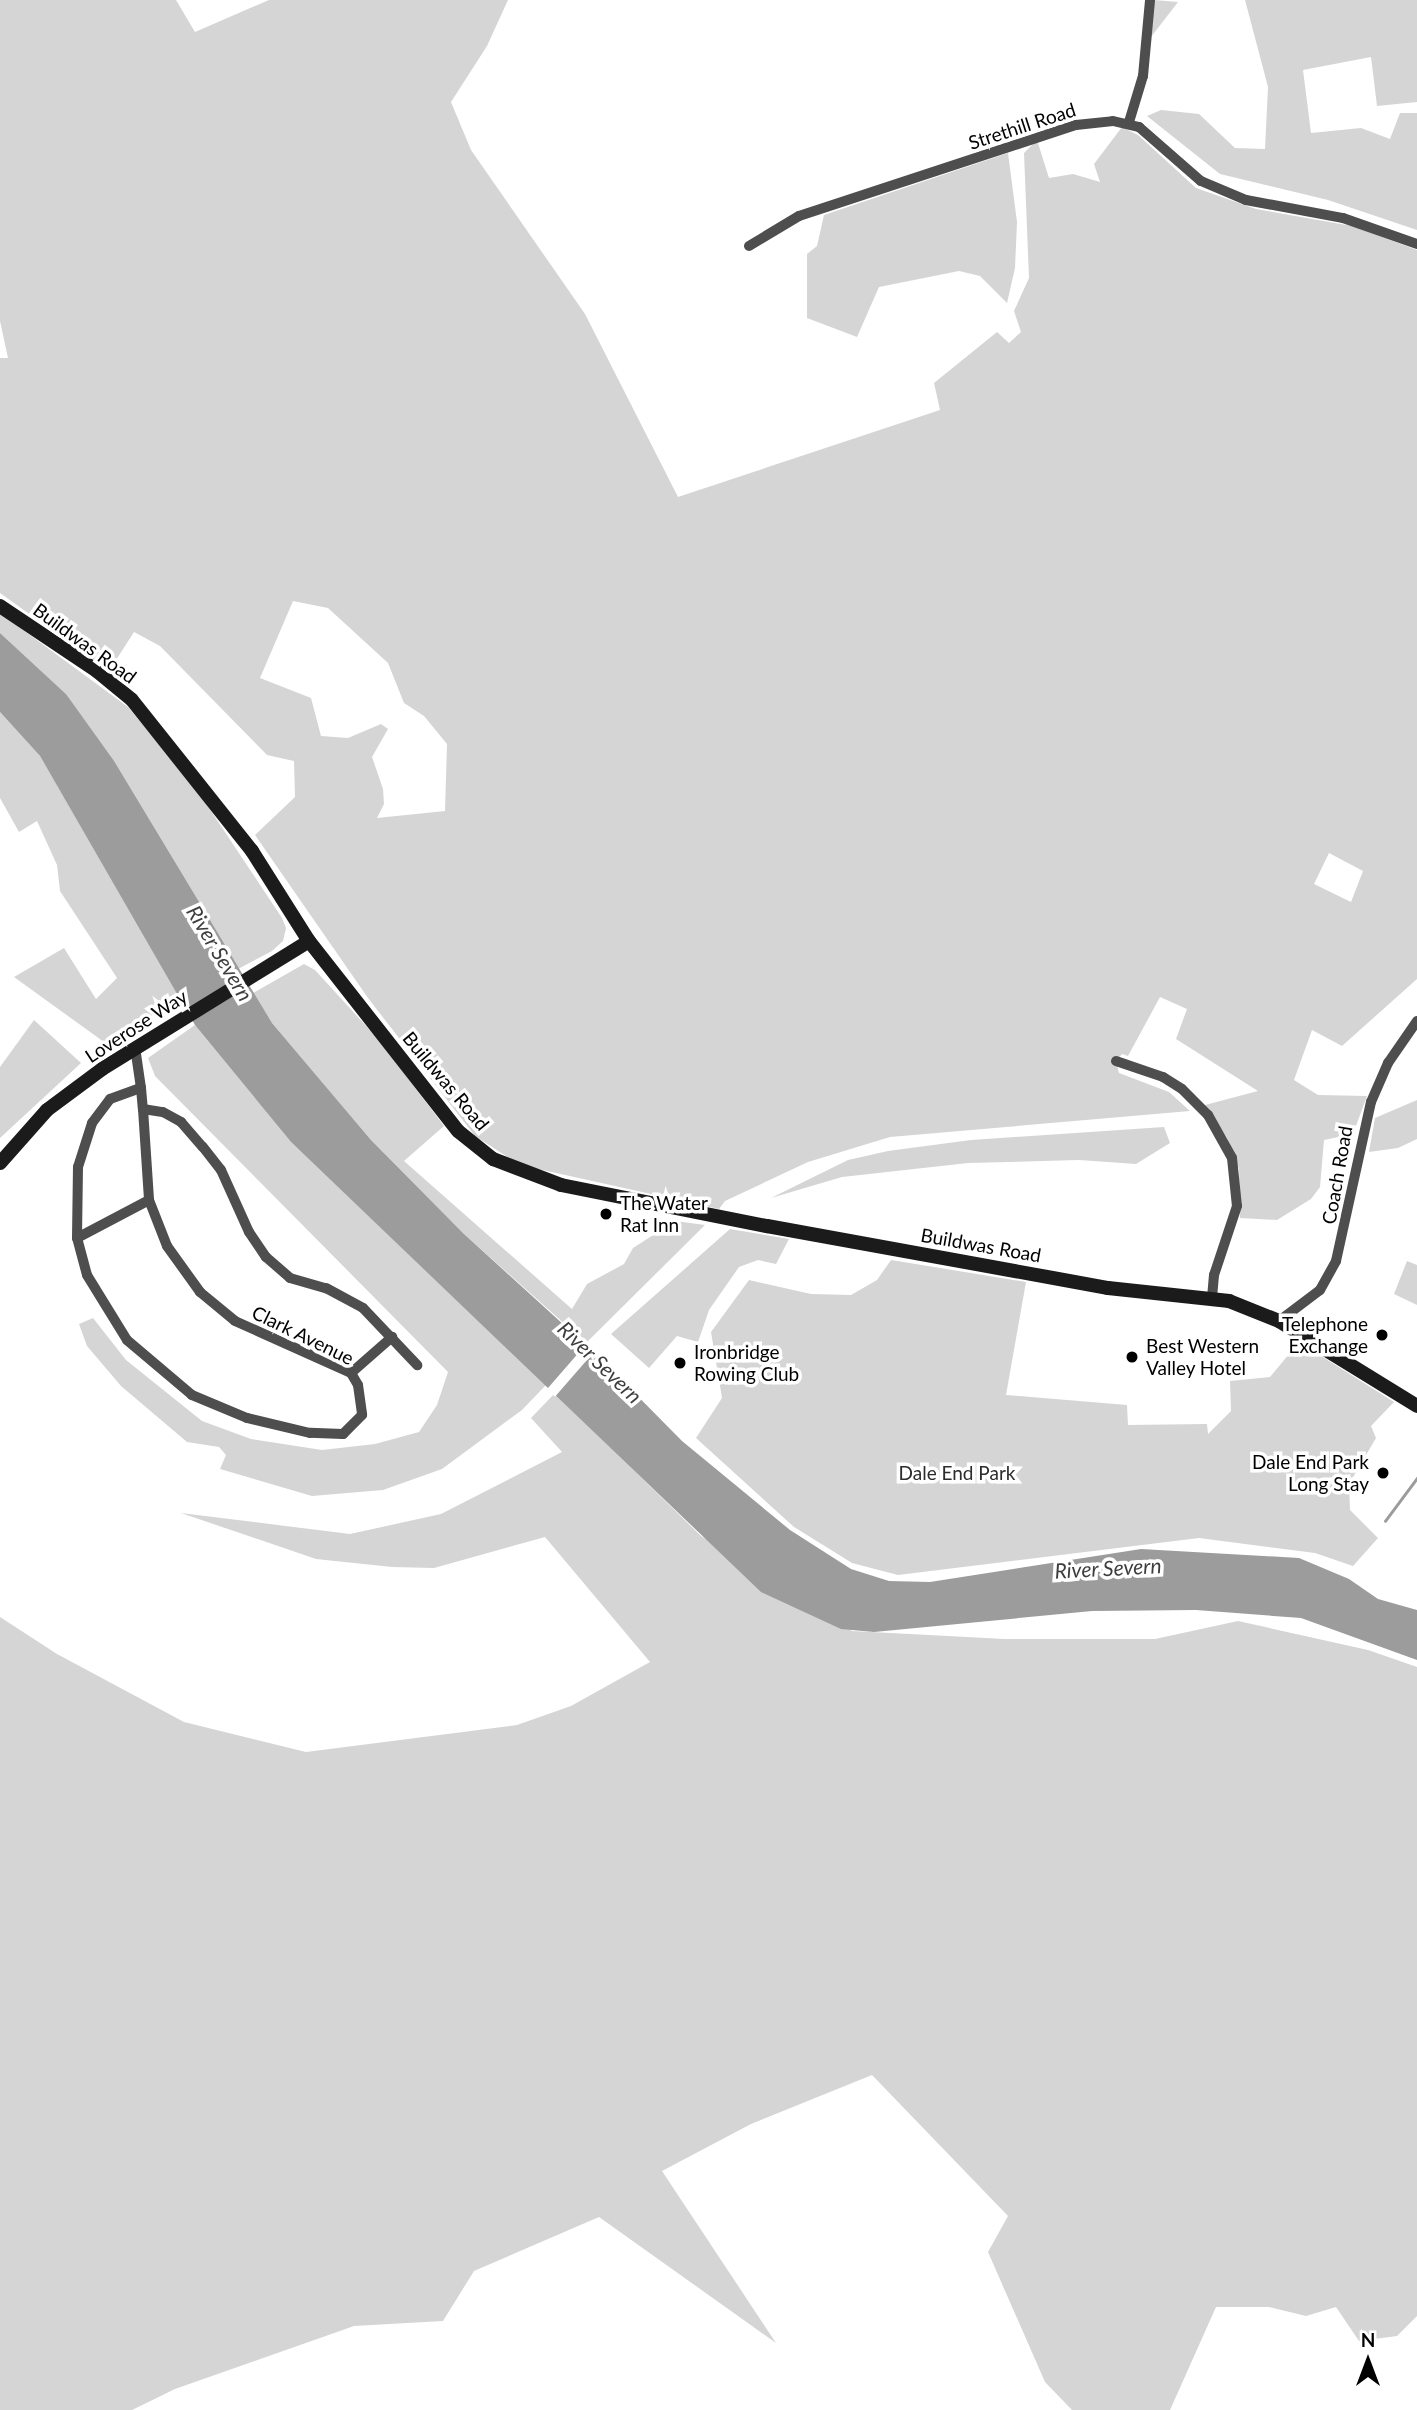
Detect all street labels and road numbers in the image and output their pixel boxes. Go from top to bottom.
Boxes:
street label: Strethill Road [966,98,1078,154]
street label: Buildwas Road [29,598,141,688]
street label: Loverose Way [81,985,191,1067]
street label: Buildwas Road [398,1027,494,1135]
street label: Coach Road [1317,1124,1357,1226]
street label: Buildwas Road [919,1223,1043,1267]
street label: Clark Avenue [248,1300,358,1370]

